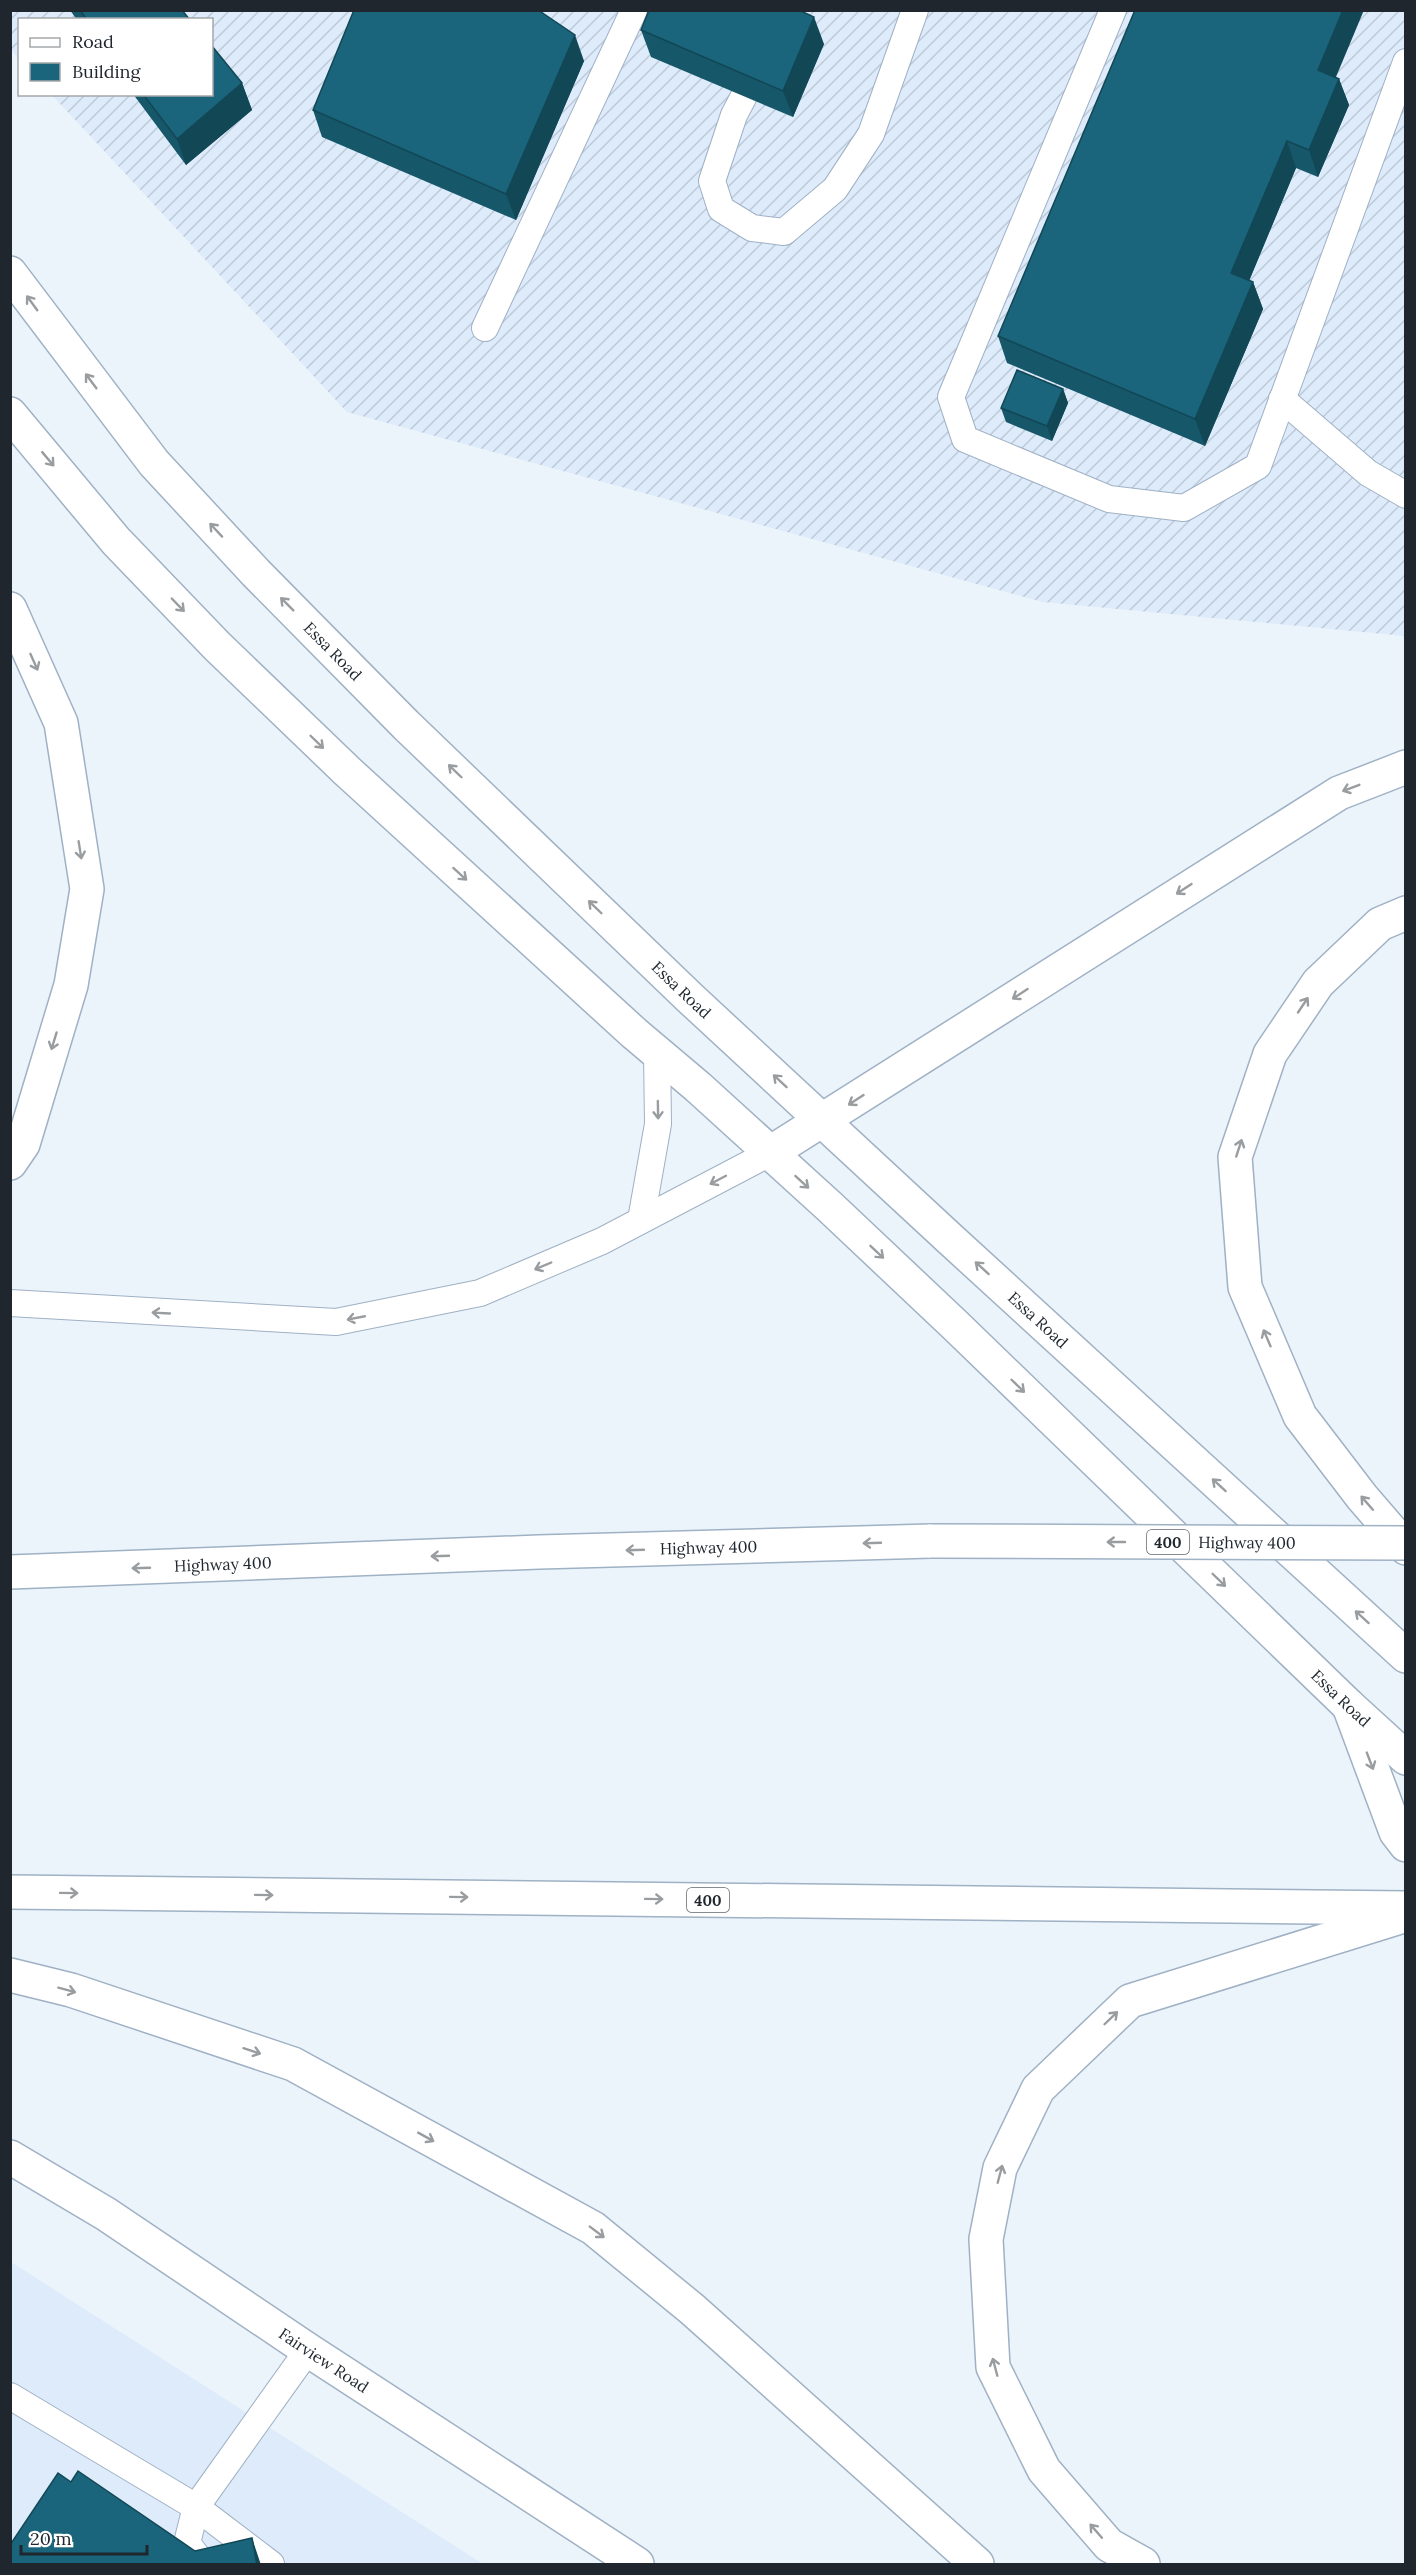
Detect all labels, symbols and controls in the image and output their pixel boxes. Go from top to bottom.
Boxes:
legend [18,18,213,96]
text: Road [72,30,114,53]
text: Building [72,60,142,83]
one-way arrow [26,295,39,311]
one-way arrow [85,373,97,389]
one-way arrow [41,451,54,467]
one-way arrow [209,523,223,538]
one-way arrow [170,597,185,612]
one-way arrow [279,597,294,612]
street label: Essa Road [300,617,367,685]
one-way arrow [29,653,40,671]
one-way arrow [309,734,324,749]
one-way arrow [447,764,462,779]
one-way arrow [1342,783,1361,794]
one-way arrow [75,840,86,860]
one-way arrow [452,867,467,881]
one-way arrow [1176,883,1193,895]
one-way arrow [588,900,603,914]
street label: Essa Road [648,957,716,1023]
one-way arrow [1012,989,1029,1001]
one-way arrow [1297,998,1309,1014]
one-way arrow [48,1031,59,1050]
one-way arrow [773,1074,788,1088]
one-way arrow [848,1094,865,1106]
one-way arrow [652,1100,664,1120]
one-way arrow [1234,1139,1245,1158]
one-way arrow [710,1174,727,1186]
one-way arrow [794,1175,809,1189]
one-way arrow [869,1244,884,1258]
one-way arrow [534,1261,553,1272]
one-way arrow [974,1261,989,1275]
street label: Essa Road [1004,1287,1073,1352]
one-way arrow [152,1307,172,1318]
one-way arrow [347,1313,366,1324]
one-way arrow [1261,1329,1272,1348]
one-way arrow [1011,1378,1026,1393]
one-way arrow [1211,1478,1226,1492]
one-way arrow [1360,1496,1374,1511]
road number: 400 [1147,1530,1189,1554]
street label: Highway 400 [1198,1532,1296,1553]
street label: Highway 400 [659,1536,758,1559]
one-way arrow [1107,1536,1127,1548]
one-way arrow [863,1537,883,1548]
one-way arrow [626,1544,646,1555]
one-way arrow [431,1551,451,1562]
street label: Highway 400 [174,1552,272,1576]
one-way arrow [131,1562,151,1573]
one-way arrow [1211,1573,1226,1587]
one-way arrow [1355,1610,1370,1624]
street label: Essa Road [1307,1665,1375,1731]
one-way arrow [1365,1751,1376,1770]
one-way arrow [58,1887,78,1899]
road number: 400 [687,1888,729,1912]
one-way arrow [253,1889,273,1901]
one-way arrow [448,1891,468,1903]
one-way arrow [643,1894,663,1905]
one-way arrow [57,1984,76,1996]
one-way arrow [1103,2012,1118,2026]
one-way arrow [242,2046,261,2057]
one-way arrow [417,2132,435,2143]
one-way arrow [995,2165,1006,2184]
one-way arrow [588,2226,604,2238]
street label: Fairview Road [275,2323,373,2397]
one-way arrow [989,2358,1001,2377]
scale bar [21,2518,147,2556]
one-way arrow [1089,2524,1103,2539]
text: 20 m [30,2527,72,2550]

